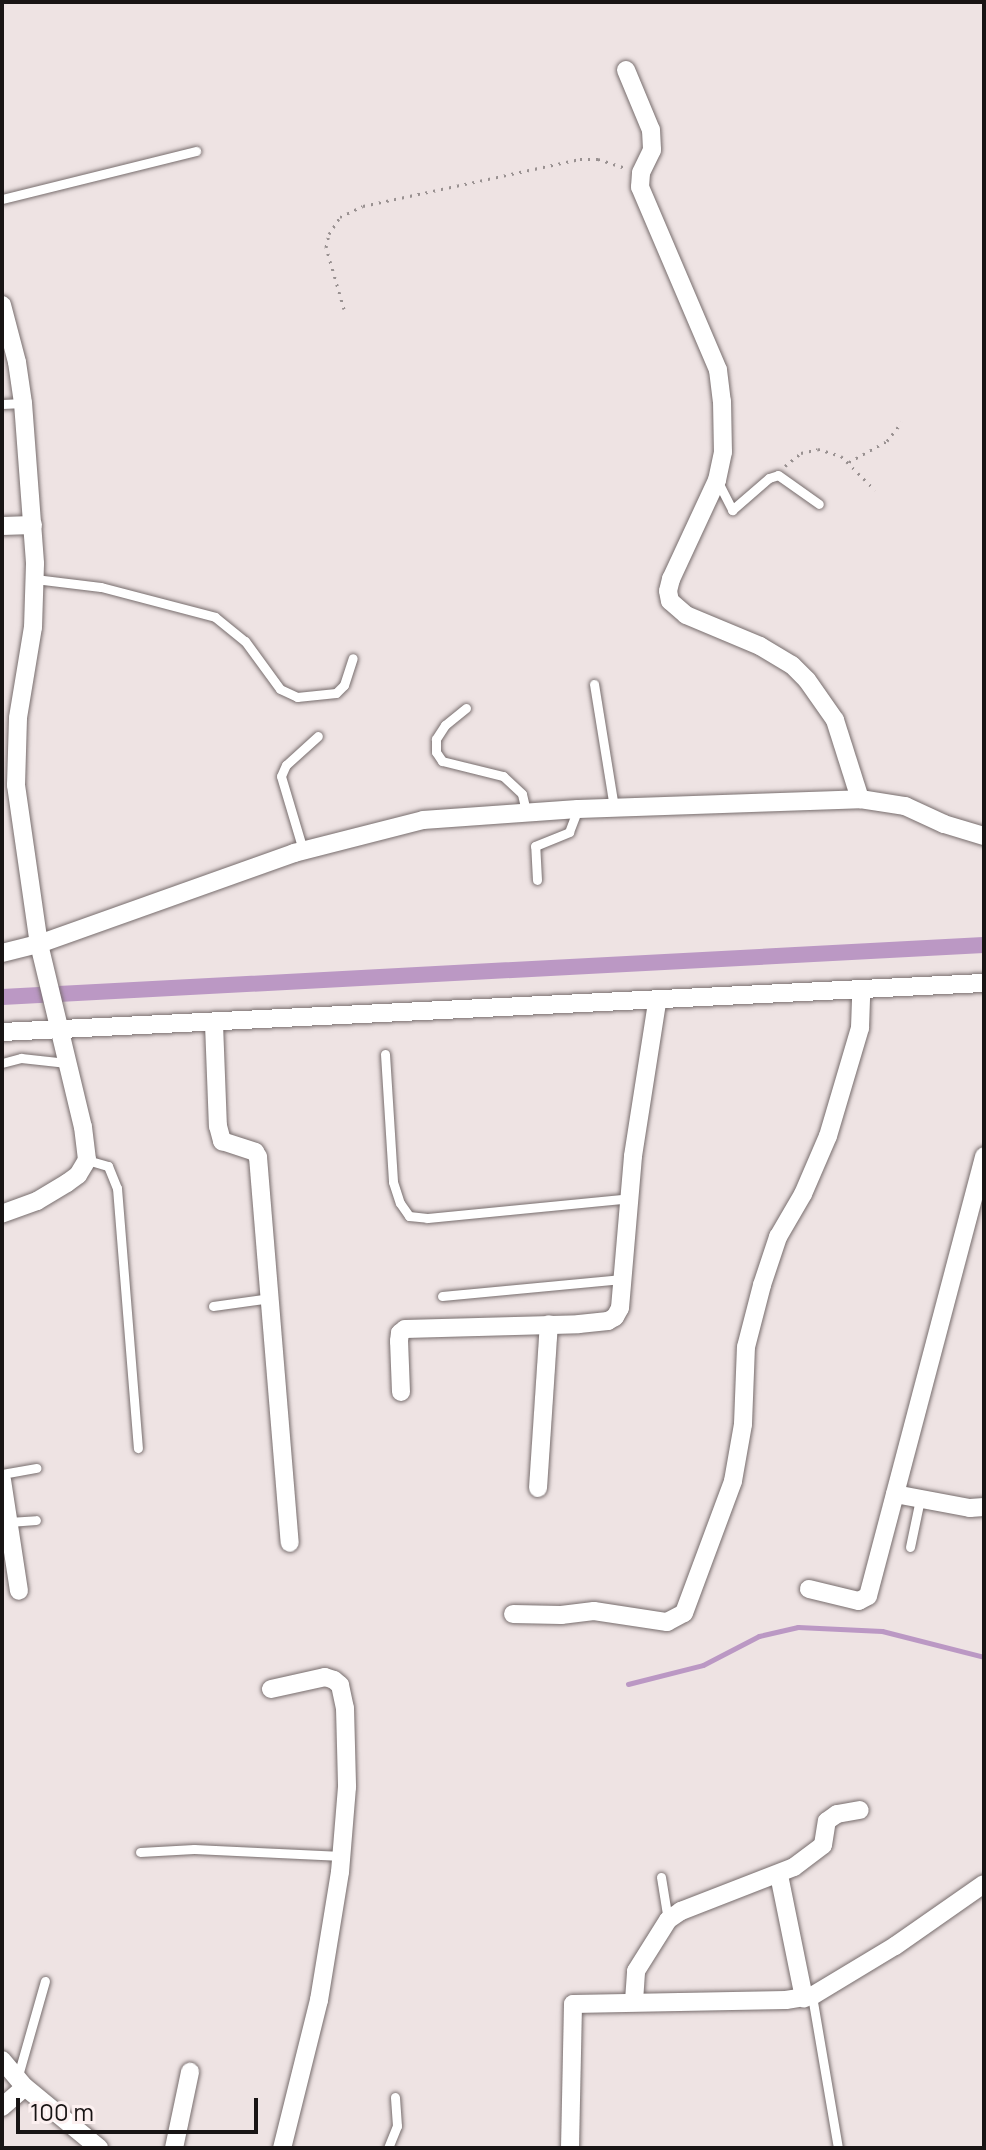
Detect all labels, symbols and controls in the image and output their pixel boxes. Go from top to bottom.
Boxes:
scale bar [20,2082,262,2132]
text: 100 m [30,2095,94,2128]

